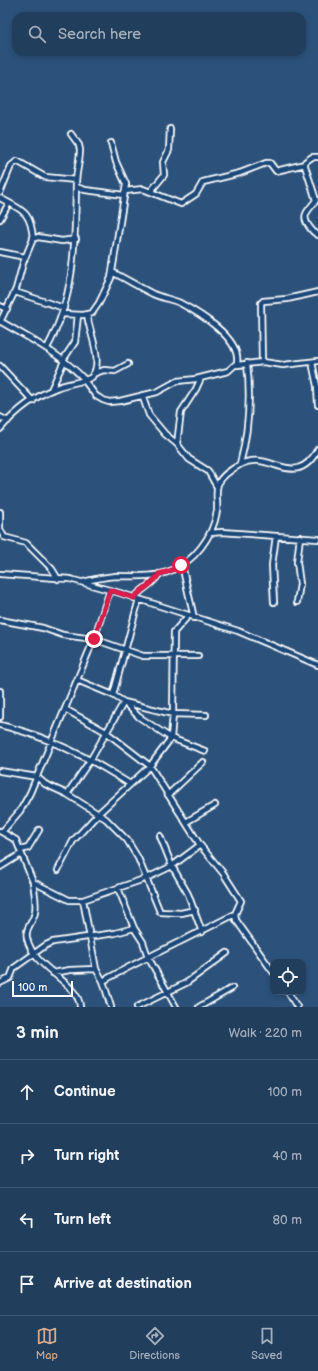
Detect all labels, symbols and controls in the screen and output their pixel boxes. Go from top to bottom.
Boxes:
search box [12,12,306,56]
icon: search [26,23,48,45]
text: Search here [58,25,141,44]
route start [172,556,190,574]
route end [85,630,103,648]
map controls [270,959,306,995]
button: locate [270,959,306,995]
scale bar [12,979,73,998]
text: 100 m [18,981,47,994]
text: 3 min [16,1023,59,1043]
text: Walk · 220 m [229,1025,302,1041]
icon: ahead [16,1081,38,1103]
text: Continue [54,1082,116,1101]
text: 100 m [267,1084,302,1100]
icon: right [16,1145,38,1167]
text: Turn right [54,1146,119,1165]
text: 40 m [272,1148,302,1164]
icon: left [16,1209,38,1231]
text: Turn left [54,1210,111,1229]
text: 80 m [273,1212,302,1228]
icon: arrive [16,1273,38,1295]
text: Arrive at destination [54,1274,192,1293]
tab: Map [36,1325,58,1362]
tab: Directions [129,1325,180,1362]
tab: Saved [251,1325,282,1362]

